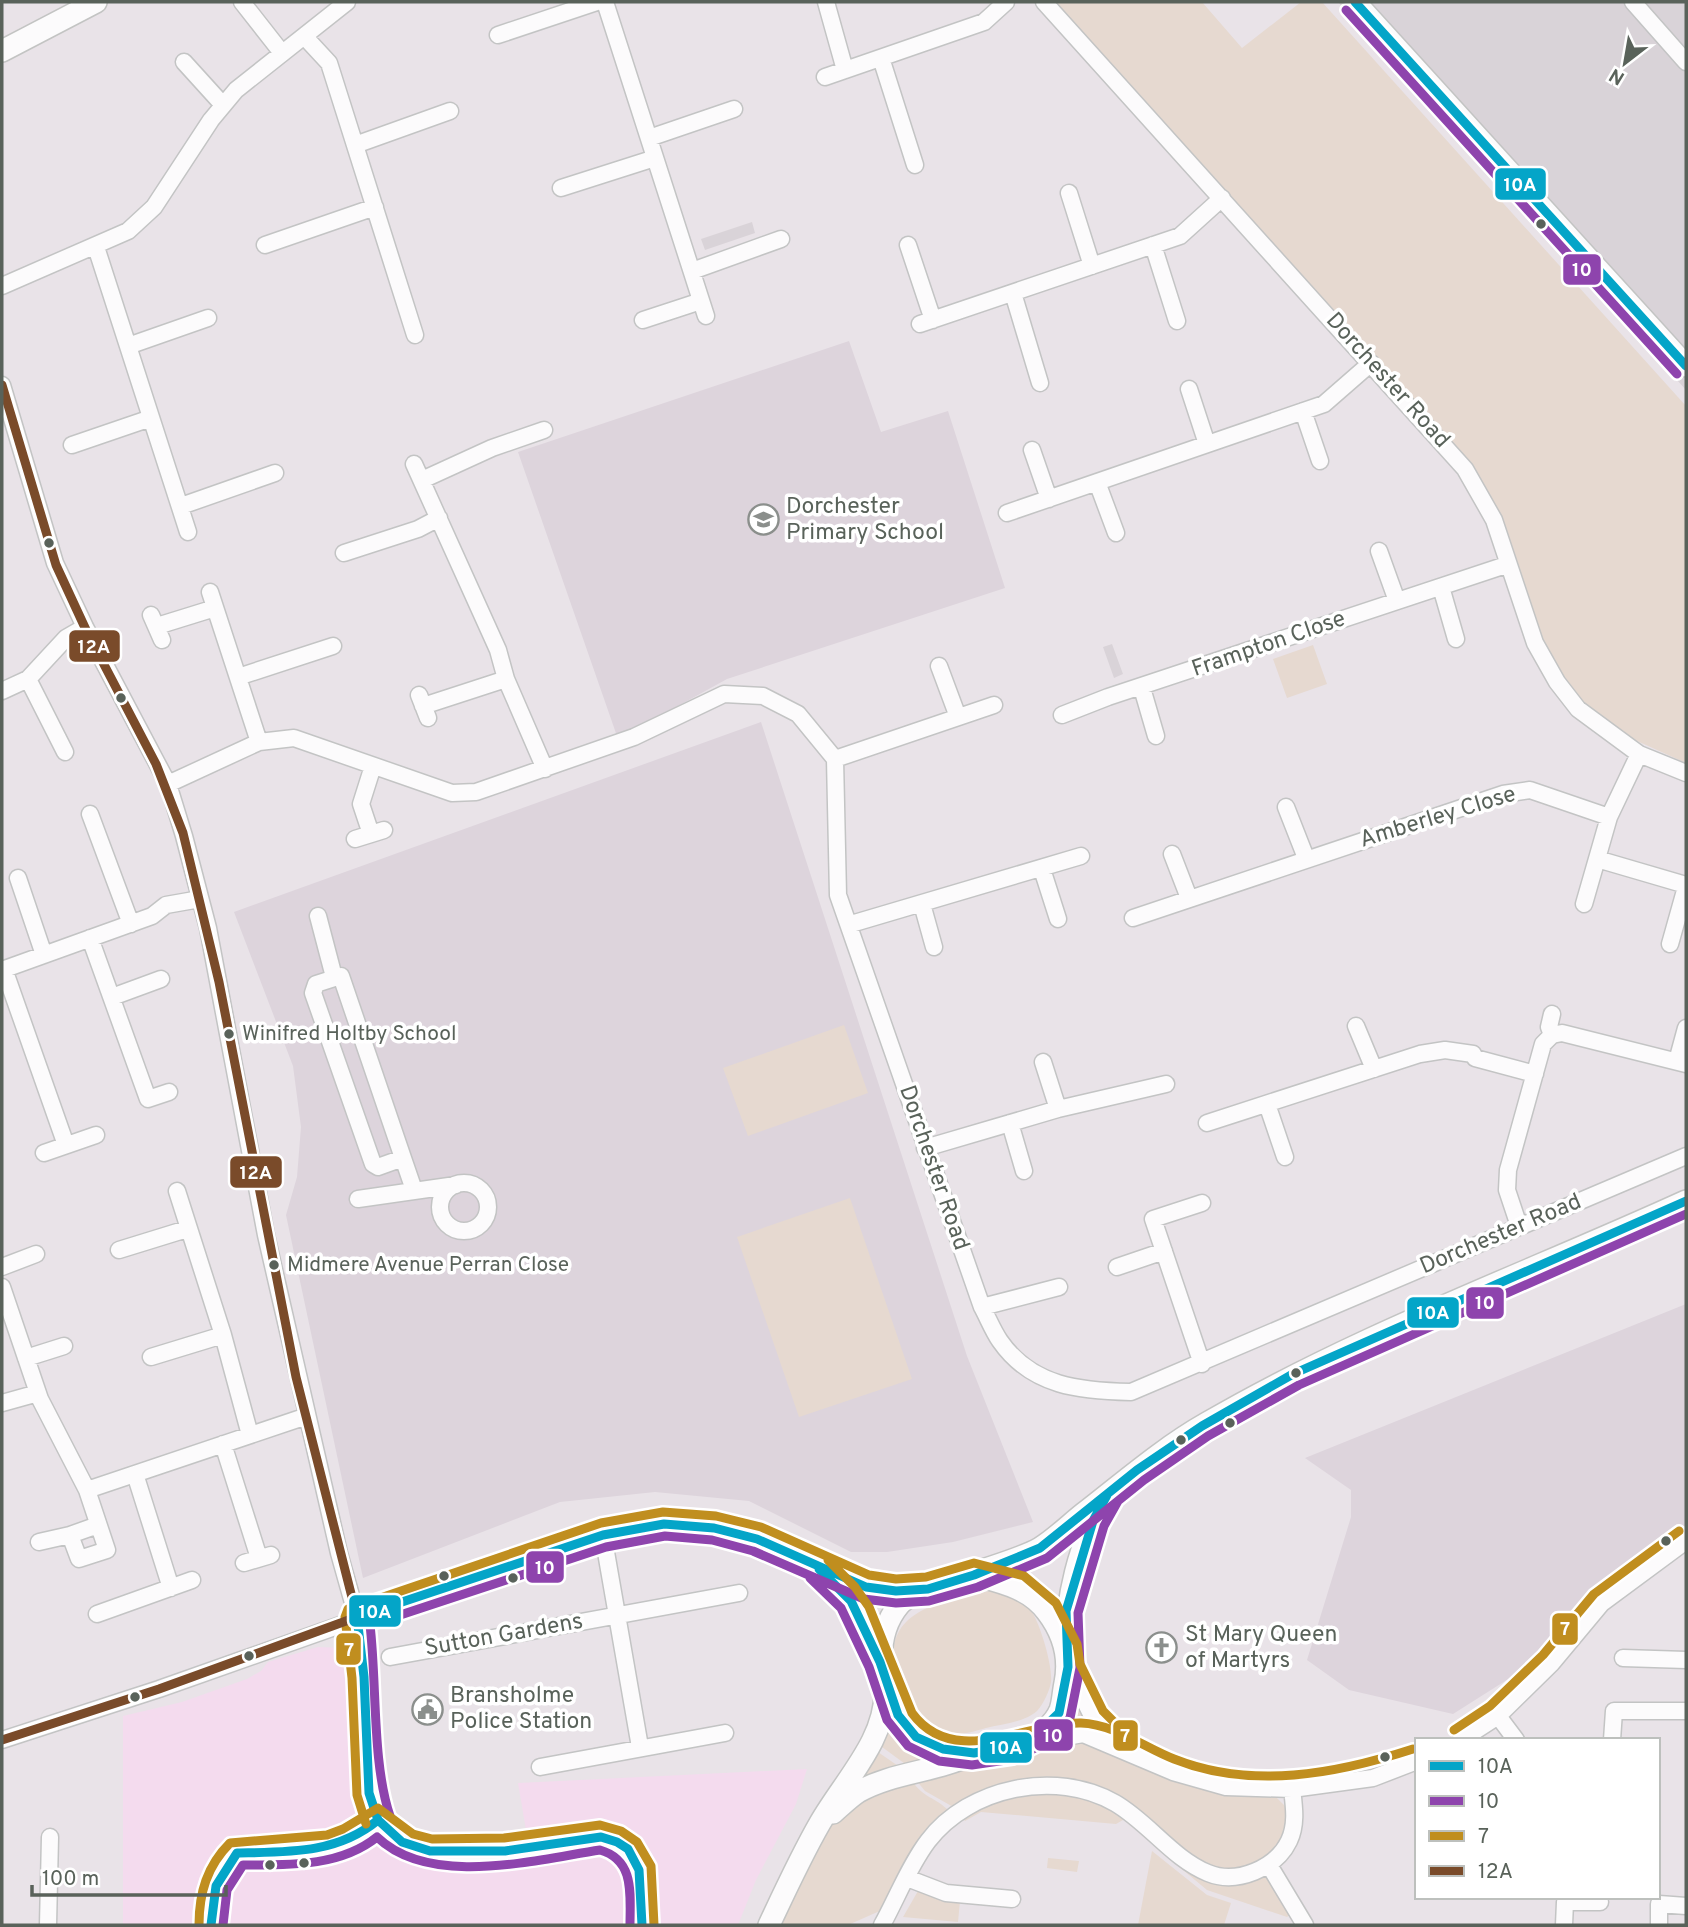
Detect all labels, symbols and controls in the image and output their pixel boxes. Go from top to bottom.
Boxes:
north arrow [1590,28,1660,98]
text: N [1605,62,1629,90]
line badge: 10A [1494,167,1547,201]
text: 10A [1503,174,1537,198]
unlabelled marker [1534,217,1548,231]
line badge: 10 [1562,253,1602,286]
text: 10 [1572,259,1592,283]
street label: Dorchester Road [1318,307,1456,455]
place label: Dorchester Primary School [786,493,944,548]
school or university icon: Dorchester Primary School [746,503,780,537]
unlabelled marker [42,536,56,550]
street label: Frampton Close [1188,605,1350,685]
line badge: 12A [68,629,121,663]
text: 12A [78,636,111,660]
unlabelled marker [114,691,128,705]
street label: Amberley Close [1356,780,1520,856]
place label: Winifred Holtby School [242,1021,457,1048]
marker: Winifred Holtby School [222,1027,236,1041]
street label: Dorchester Road [891,1082,975,1254]
line badge: 12A [229,1155,283,1189]
text: 12A [240,1162,273,1186]
street label: Dorchester Road [1416,1188,1586,1282]
place label: Midmere Avenue Perran Close [287,1252,569,1279]
marker: Midmere Avenue Perran Close [267,1258,281,1272]
line badge: 10 [1465,1286,1505,1320]
text: 10 [1475,1292,1495,1316]
line badge: 10A [1406,1296,1460,1329]
text: 10A [1416,1302,1450,1326]
unlabelled marker [1289,1366,1303,1380]
unlabelled marker [1223,1416,1237,1430]
unlabelled marker [1174,1433,1188,1447]
unlabelled marker [1659,1534,1673,1548]
line badge: 10 [525,1550,565,1584]
text: 10 [535,1557,555,1581]
unlabelled marker [437,1569,451,1583]
unlabelled marker [506,1571,520,1585]
line badge: 10A [348,1594,402,1628]
text: 10A [358,1601,392,1625]
street label: Sutton Gardens [422,1608,586,1664]
line badge: 7 [1551,1612,1579,1646]
text: 7 [1560,1618,1570,1642]
place label: St Mary Queen of Martyrs [1185,1621,1338,1676]
church icon: St Mary Queen of Martyrs [1145,1631,1179,1665]
line badge: 7 [335,1632,362,1666]
text: 7 [344,1639,354,1663]
unlabelled marker [242,1649,256,1663]
place label: Bransholme Police Station [450,1682,592,1737]
unlabelled marker [128,1690,142,1704]
public building icon: Bransholme Police Station [410,1692,444,1726]
line badge: 10 [1033,1718,1074,1752]
line badge: 7 [1112,1719,1139,1752]
text: 10 [1043,1725,1063,1749]
text: 7 [1120,1725,1130,1749]
line badge: 10A [979,1731,1033,1764]
text: 10A [989,1737,1023,1761]
legend [1415,1738,1660,1899]
unlabelled marker [1378,1750,1392,1764]
text: 10A [1478,1754,1513,1781]
text: 10 [1478,1789,1499,1816]
text: 7 [1478,1824,1489,1851]
scale bar [32,1854,226,1898]
unlabelled marker [297,1856,311,1870]
unlabelled marker [263,1858,277,1872]
text: 12A [1478,1859,1513,1886]
text: 100 m [42,1866,99,1893]

